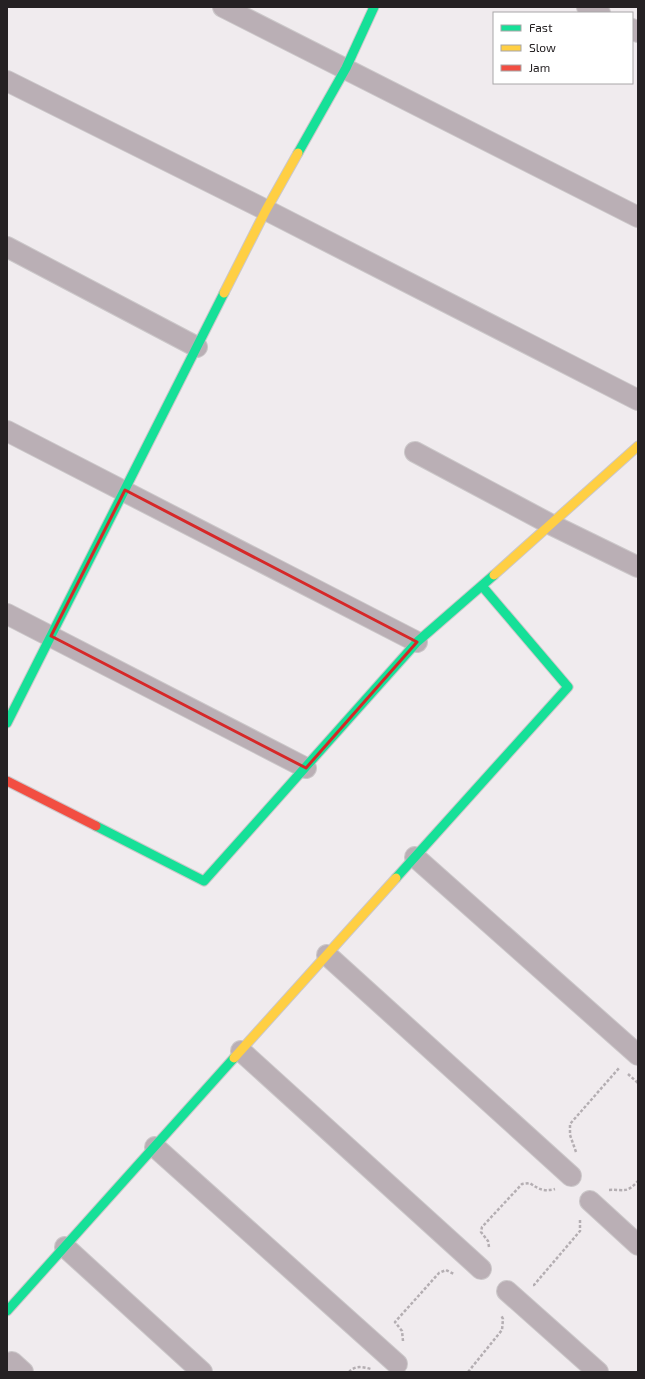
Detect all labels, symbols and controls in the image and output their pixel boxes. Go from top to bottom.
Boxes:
legend [493,12,633,84]
text: Fast [529,20,553,34]
text: Slow [529,40,556,54]
text: Jam [529,60,550,74]

